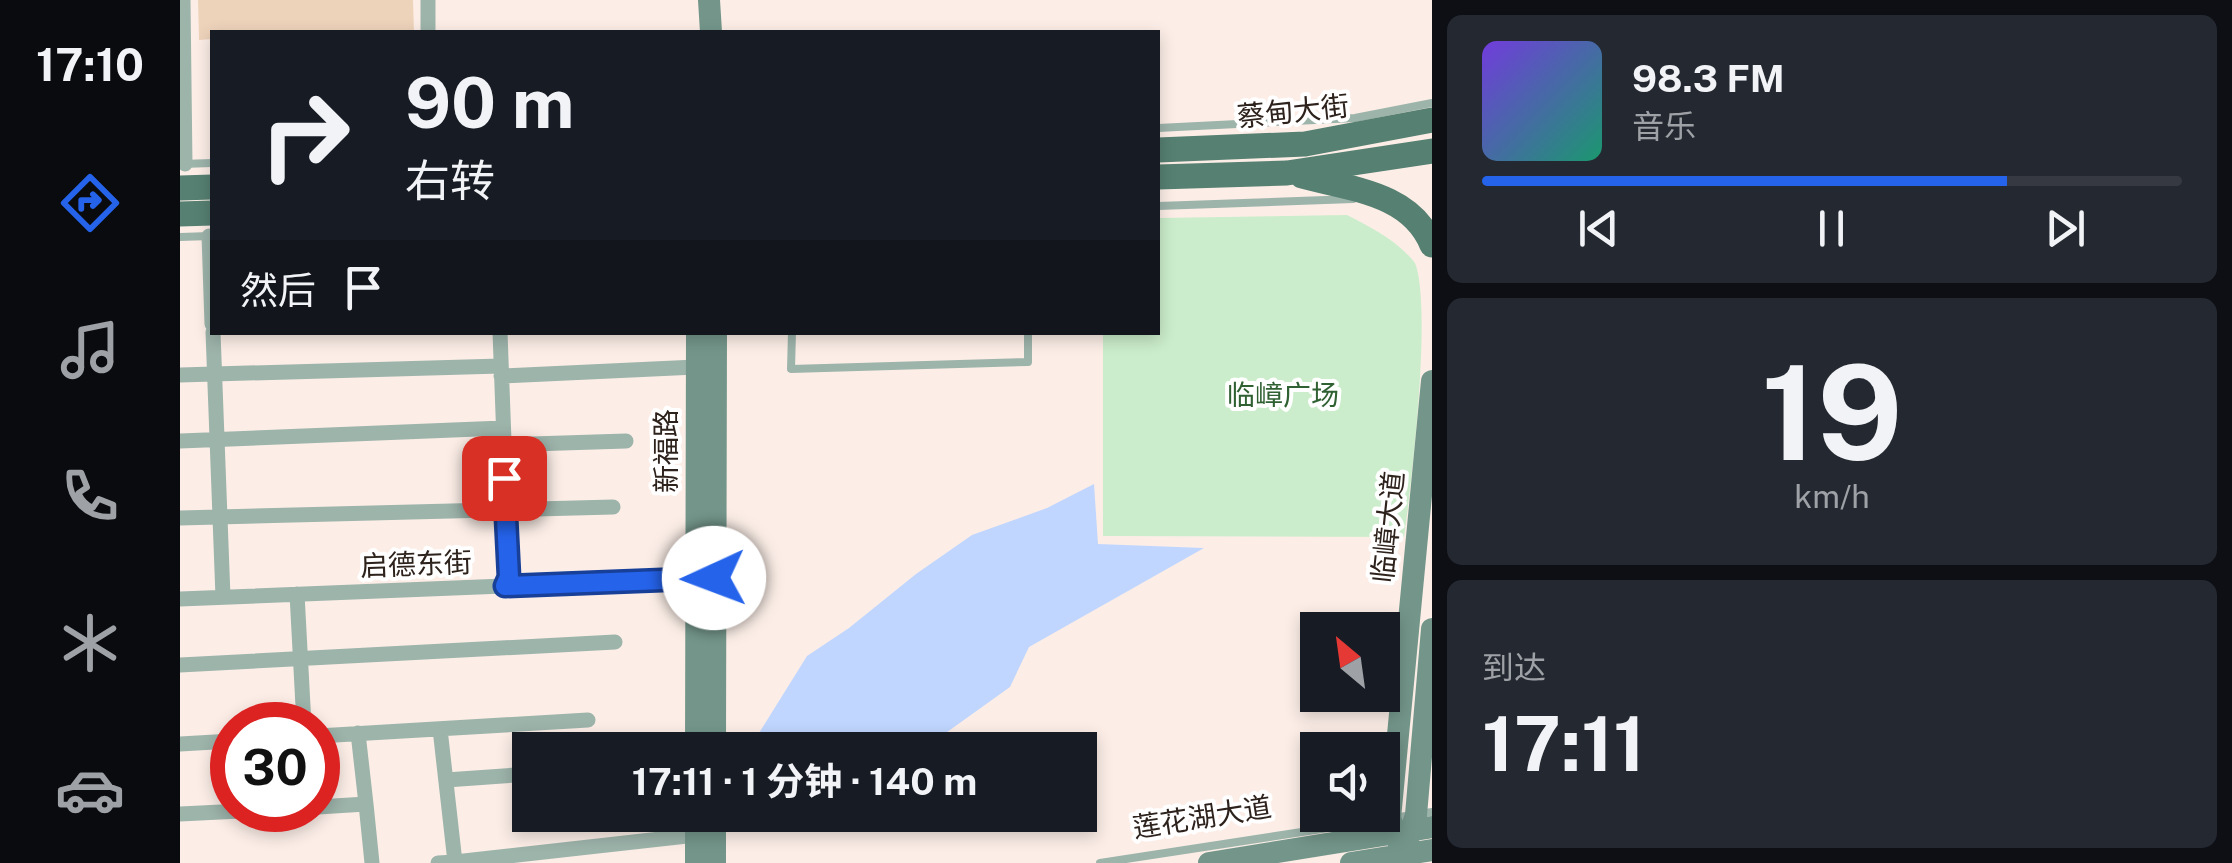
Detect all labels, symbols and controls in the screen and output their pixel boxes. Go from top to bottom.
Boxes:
text: 17:10 [36,38,144,91]
text: 98.3 FM [1632,56,1785,101]
text: 90 m [405,61,575,144]
icon: right [240,70,370,200]
street label: 蔡甸大街 [1236,88,1350,133]
text: 音乐 [1632,108,1696,145]
text: 右转 [405,154,495,207]
icon: directions [55,168,125,238]
icon: previous [1571,201,1626,256]
icon: pause [1804,201,1859,256]
icon: next [2038,201,2093,256]
icon: arrive [336,260,391,315]
text: 然后 [240,268,316,313]
icon: music [55,315,125,385]
text: 19 [1761,337,1903,489]
park label: 临嶂广场 [1227,378,1339,411]
street label: 新福路 [649,409,682,493]
pin [462,436,547,521]
icon: arrive [477,451,532,506]
icon: phone [55,461,125,531]
street label: 临嶂大道 [1365,470,1410,584]
text: km/h [1794,478,1870,515]
position arrow [662,526,766,630]
street label: 启德东街 [359,545,473,582]
icon: climate [55,608,125,678]
north arrow [1300,612,1400,712]
map controls [1300,612,1400,832]
text: 到达 [1482,649,1546,686]
text: 17:11 [1482,700,1645,788]
speed limit sign: 30 [210,702,340,832]
button: sound [1300,732,1400,832]
icon: car [55,755,125,825]
text: 17:11 · 1 分钟 · 140 m [632,759,977,804]
street label: 莲花湖大道 [1130,789,1274,844]

